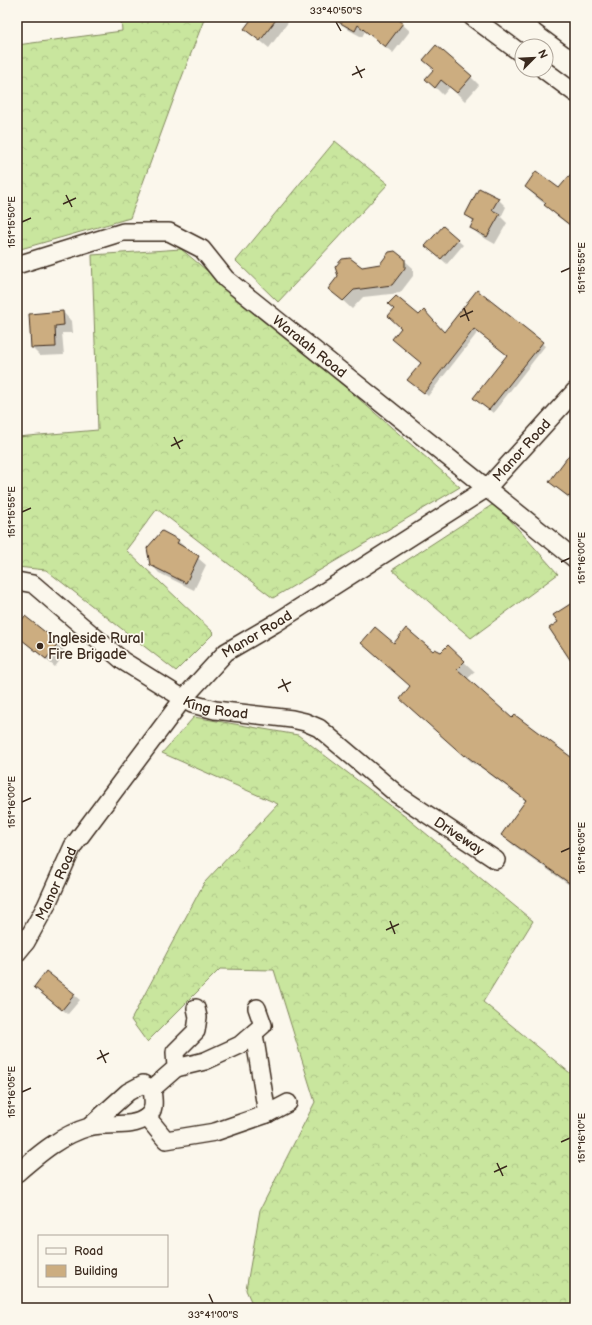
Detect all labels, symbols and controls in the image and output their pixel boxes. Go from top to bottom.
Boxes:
text: 33°40'50"S [310,5,362,17]
north arrow [514,38,554,78]
text: N [535,48,550,61]
text: 151°15'50"E [6,196,18,248]
text: 151°15'55"E [576,242,588,294]
street label: Waratah Road [269,311,350,381]
street label: Manor Road [489,415,554,485]
text: 151°15'55"E [6,486,18,538]
text: 151°16'00"E [576,531,588,584]
street label: Manor Road [218,606,295,661]
place label: Ingleside Rural Fire Brigade [48,630,144,663]
marker: Ingleside Rural Fire Brigade [35,641,45,651]
street label: King Road [180,692,249,722]
text: 151°16'00"E [6,775,18,828]
street label: Driveway [431,813,488,859]
text: 151°16'05"E [576,821,588,874]
street label: Manor Road [31,844,80,923]
text: 151°16'05"E [6,1065,18,1118]
text: 151°16'10"E [576,1112,588,1163]
legend [38,1235,168,1287]
text: Road [74,1244,103,1259]
text: Building [74,1264,118,1279]
text: 33°41'00"S [188,1309,238,1321]

